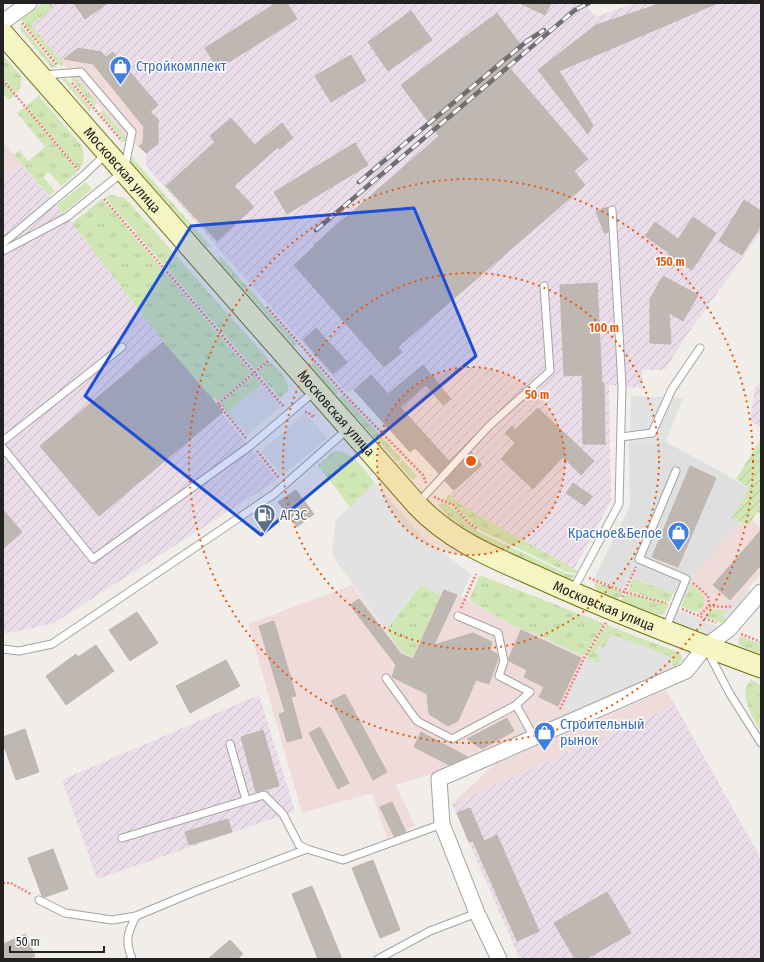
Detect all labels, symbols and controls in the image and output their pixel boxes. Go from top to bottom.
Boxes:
shop icon: Стройкомплект [107,53,133,86]
place label: Стройкомплект [136,58,227,75]
street label: Московская улица [80,124,164,217]
text: 150 m [655,255,685,269]
text: 100 m [589,321,619,335]
street label: Московская улица [294,367,378,460]
text: 50 m [525,388,549,402]
centre of rings [464,454,478,468]
fuel station icon: АГЗС [252,502,278,535]
place label: АГЗС [280,507,307,524]
shop icon: Красное&Белое [665,520,691,553]
place label: Красное&Белое [568,525,662,542]
street label: Московская улица [550,577,657,635]
place label: Строительный рынок [560,716,645,749]
shop icon: Строительный рынок [531,719,557,752]
scale bar [10,928,104,954]
text: 50 m [16,935,40,949]

